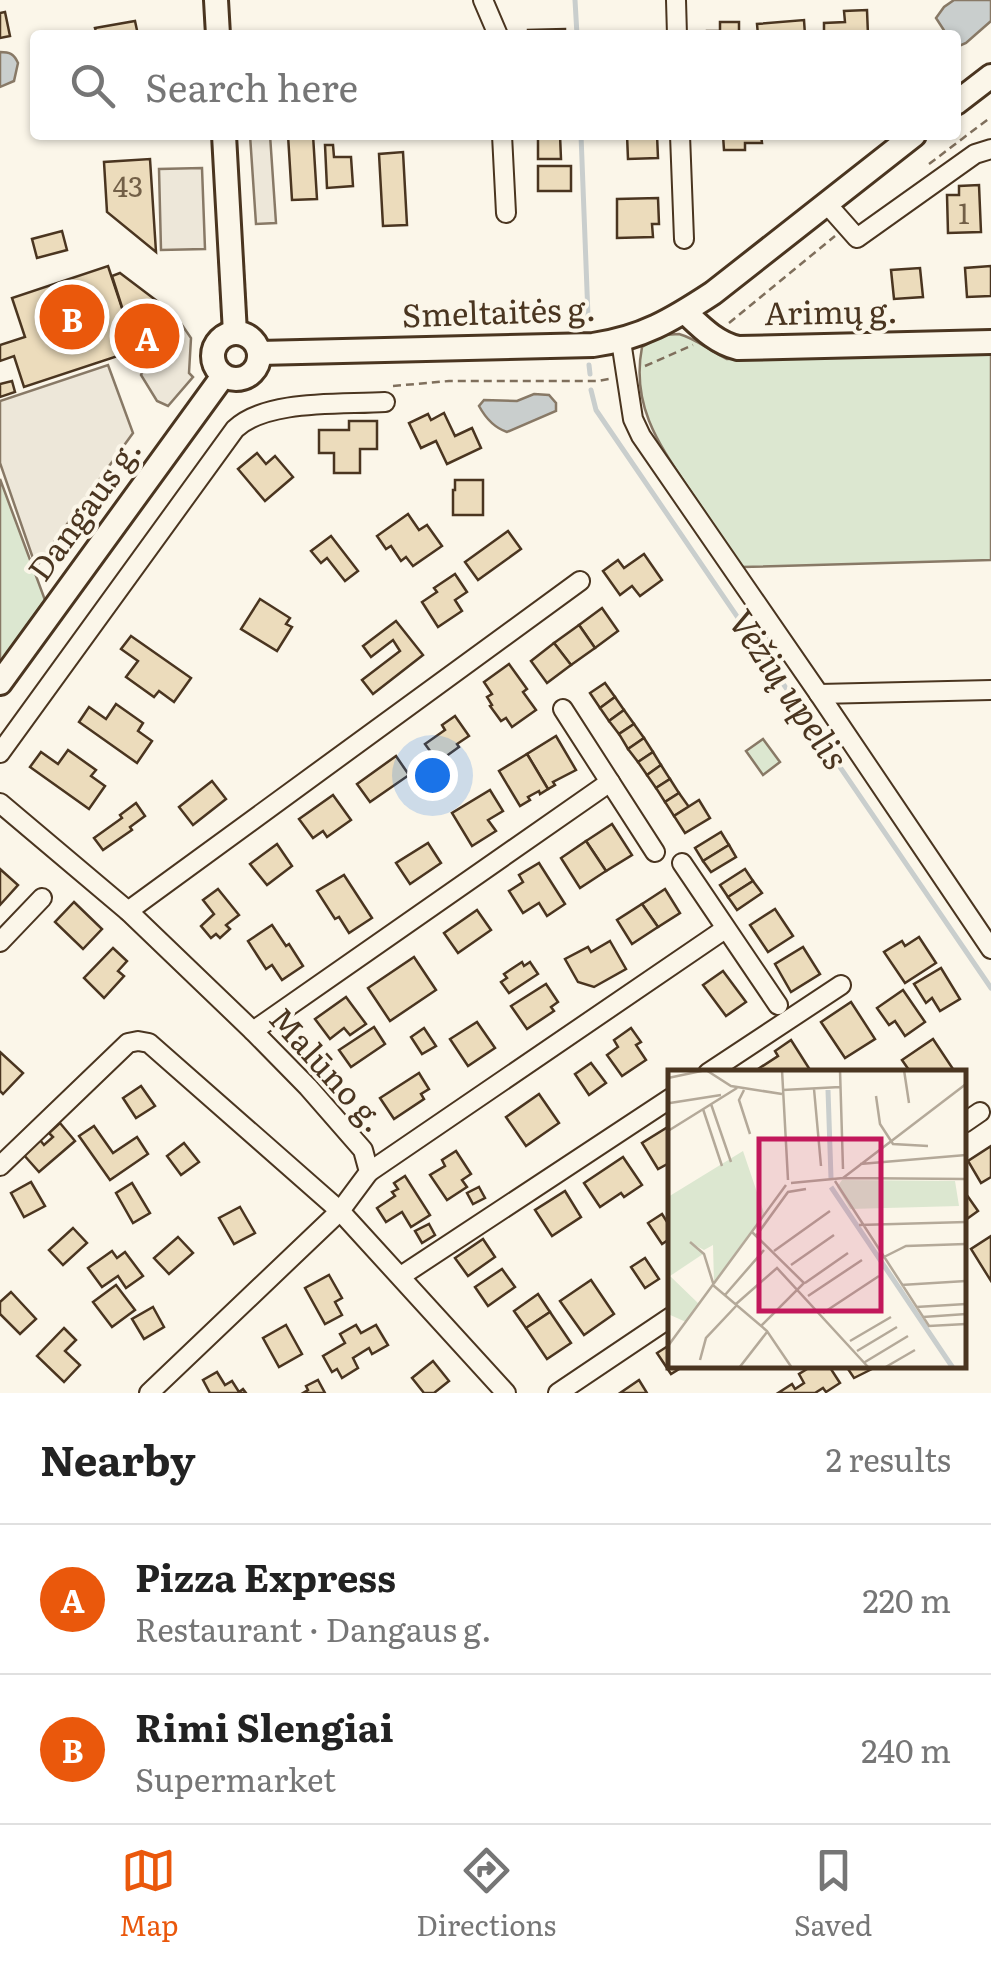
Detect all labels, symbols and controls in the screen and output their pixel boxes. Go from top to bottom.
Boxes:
search box [30,30,961,140]
text: Search here [145,57,358,114]
icon: search [65,58,120,113]
house number: 43 [113,164,143,206]
house number: 1 [958,191,970,233]
pin: B [40,280,104,354]
street label: Smeltaitės g. [401,283,597,337]
street label: Arimų g. [764,285,898,335]
pin: A [114,298,180,374]
street label: Dangaus g. [14,427,151,590]
water label: Vėžių upelis [718,598,863,779]
your location [407,750,458,801]
street label: Malūno g. [260,995,399,1141]
inset map [668,1070,966,1368]
text: Nearby [40,1427,196,1489]
text: 2 results [826,1434,951,1482]
text: Pizza Express [135,1547,396,1604]
text: A [60,1575,85,1623]
text: 220 m [863,1575,951,1623]
text: Restaurant · Dangaus g. [135,1604,492,1652]
text: Rimi Slengiai [135,1697,394,1754]
text: B [61,1725,84,1773]
text: 240 m [861,1725,951,1773]
text: Supermarket [135,1754,336,1802]
tab: Map [119,1843,179,1945]
tab: Directions [416,1843,556,1945]
tab: Saved [794,1843,872,1945]

